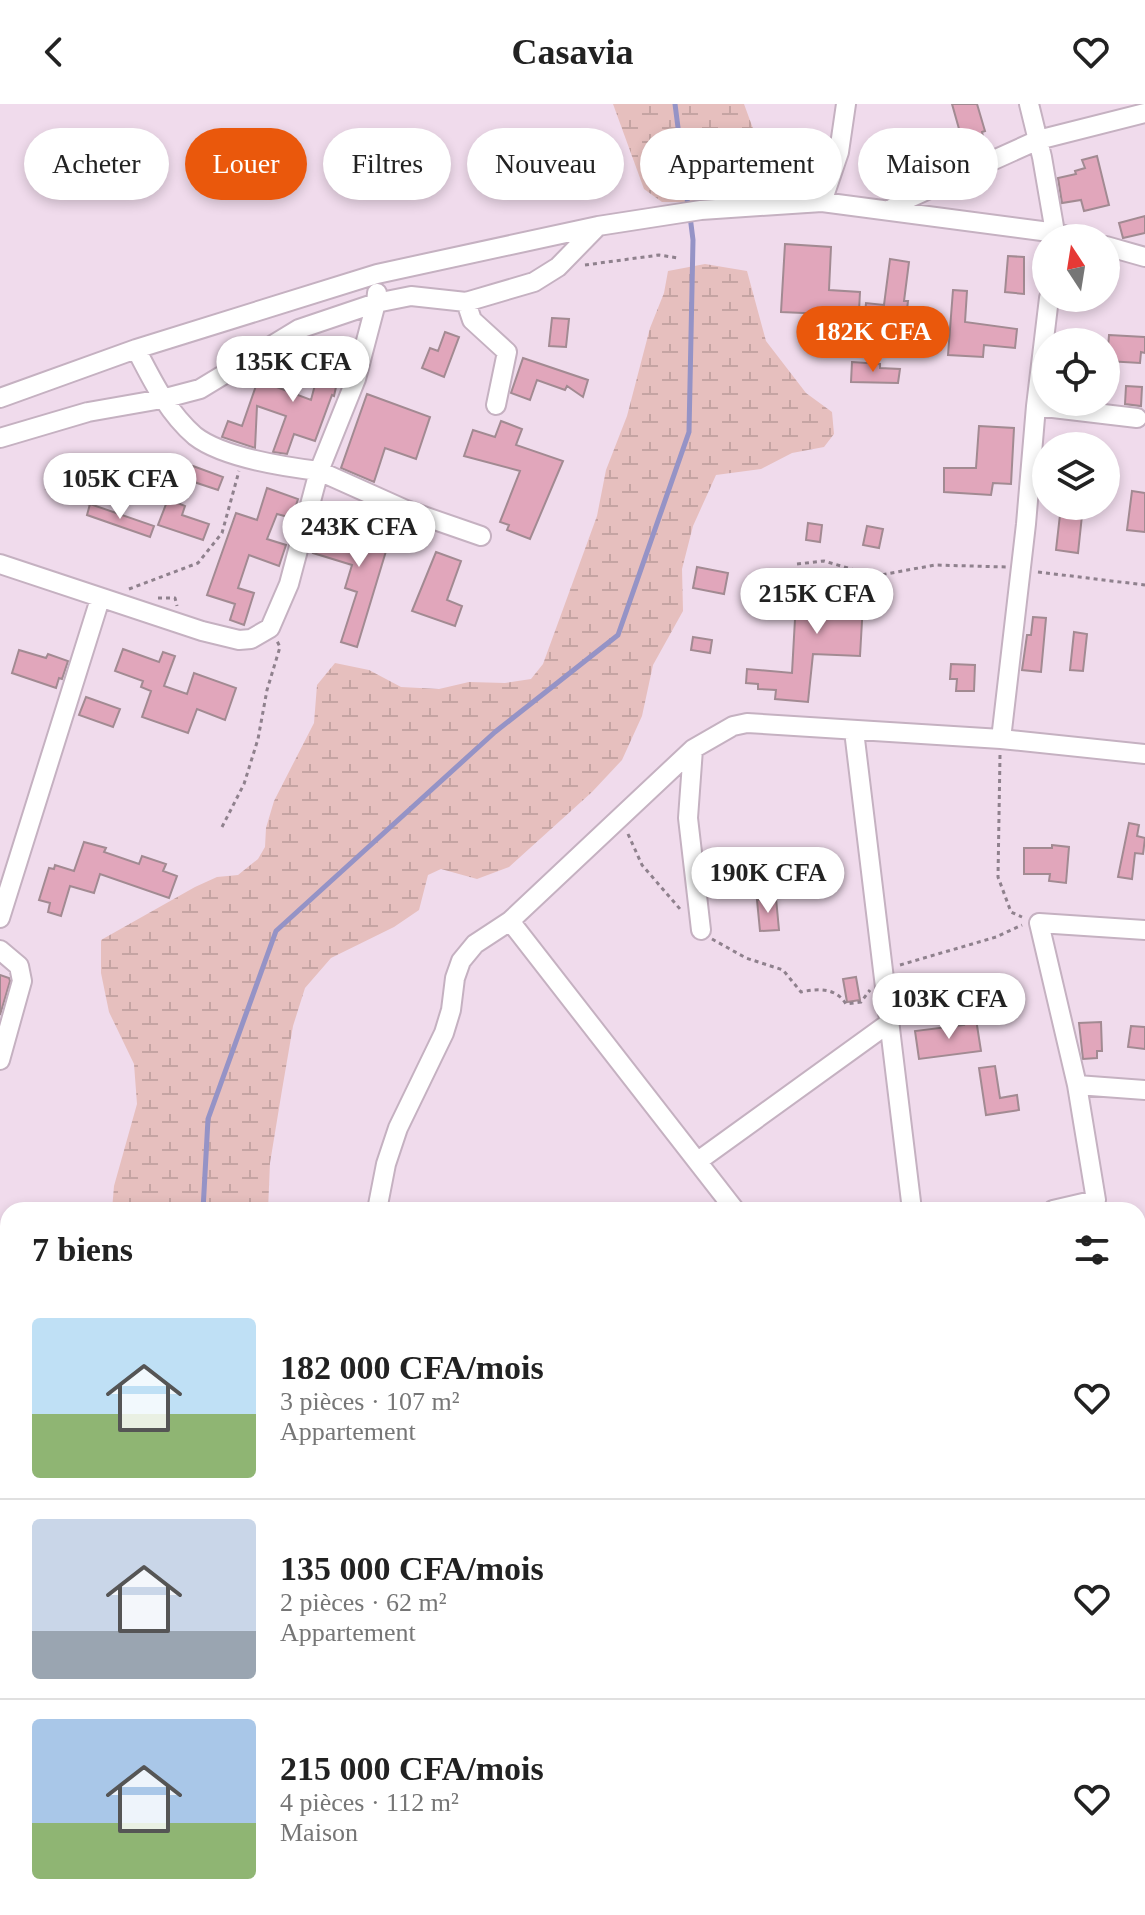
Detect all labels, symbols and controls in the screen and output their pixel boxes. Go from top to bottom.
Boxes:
icon: back [32,30,76,74]
icon: heart [1069,30,1113,74]
text: Casavia [511,32,634,72]
chip: Acheter [24,128,169,200]
chip: Louer [185,128,307,200]
chip: Filtres [323,128,451,200]
chip: Nouveau [467,128,624,200]
chip: Appartement [640,128,842,200]
chip: Maison [858,128,998,200]
north arrow [1032,224,1120,312]
map controls [1032,224,1120,520]
pin: 182K CFA [790,306,956,374]
text: 182K CFA [814,317,932,346]
button: locate [1032,328,1120,416]
pin: 135K CFA [210,336,376,404]
text: 135K CFA [234,347,352,376]
button: layers [1032,432,1120,520]
pin: 105K CFA [37,453,203,521]
text: 105K CFA [61,464,179,493]
pin: 243K CFA [276,501,442,569]
text: 243K CFA [300,512,418,541]
pin: 215K CFA [734,568,900,636]
text: 215K CFA [758,579,876,608]
pin: 190K CFA [685,847,851,915]
text: 190K CFA [709,858,827,887]
pin: 103K CFA [866,973,1032,1041]
text: 103K CFA [890,984,1008,1013]
icon: filters [1070,1228,1114,1272]
text: 7 biens [32,1231,133,1268]
text: 182 000 CFA/mois [280,1349,544,1386]
icon: home [96,1350,192,1446]
icon: heart [1070,1376,1114,1420]
text: 3 pièces · 107 m² [280,1387,460,1416]
text: Appartement [280,1417,416,1446]
text: 135 000 CFA/mois [280,1550,544,1587]
icon: home [96,1551,192,1647]
icon: heart [1070,1577,1114,1621]
text: 2 pièces · 62 m² [280,1588,447,1617]
text: Appartement [280,1618,416,1647]
text: 215 000 CFA/mois [280,1750,544,1787]
icon: home [96,1751,192,1847]
icon: heart [1070,1777,1114,1821]
text: 4 pièces · 112 m² [280,1788,459,1817]
text: Maison [280,1818,358,1847]

